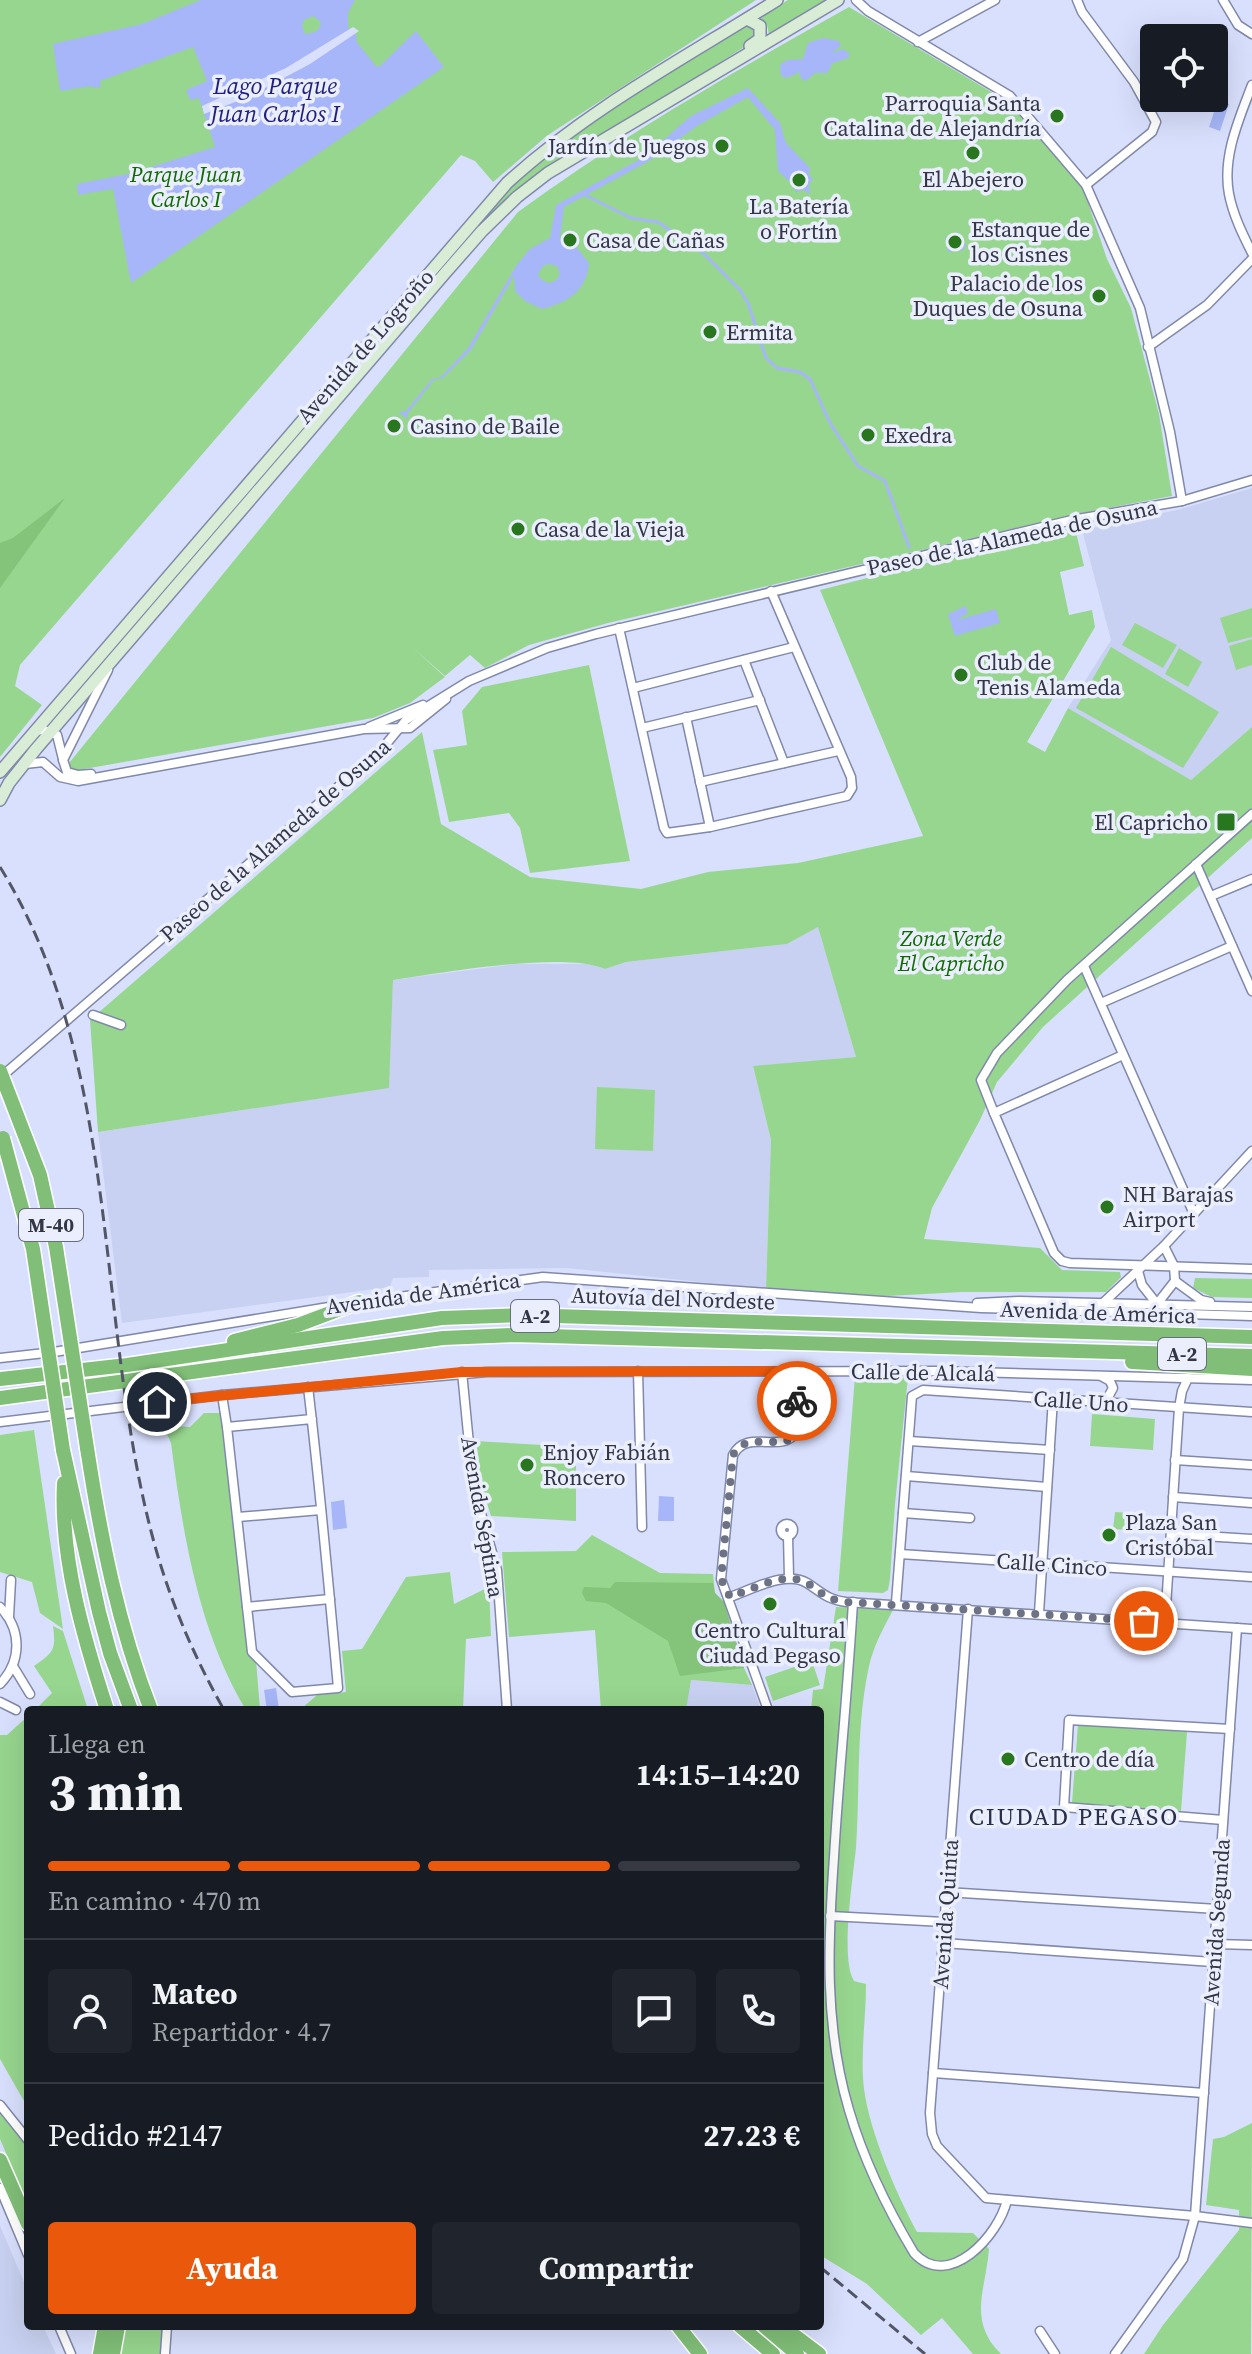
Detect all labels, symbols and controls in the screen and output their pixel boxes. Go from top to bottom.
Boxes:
map controls [1140,24,1228,112]
button: locate [1140,24,1228,112]
water label: Lago Parque Juan Carlos I [207,69,341,130]
place label: Parroquia Santa Catalina de Alejandría [824,88,1042,143]
marker: Parroquia Santa Catalina de Alejandría [1048,107,1066,125]
place label: Jardín de Juegos [547,131,706,161]
marker: Jardín de Juegos [713,137,731,155]
marker: El Abejero [964,144,982,162]
park label: Parque Juan Carlos I [129,159,243,214]
place label: El Abejero [922,164,1024,194]
marker: La Batería o Fortín [790,171,808,189]
place label: La Batería o Fortín [749,191,850,246]
place label: Estanque de los Cisnes [971,214,1090,269]
place label: Casa de Cañas [586,225,725,255]
marker: Casa de Cañas [561,231,579,249]
marker: Estanque de los Cisnes [946,233,964,251]
street label: Avenida de Logroño [290,262,440,430]
place label: Palacio de los Duques de Osuna [913,268,1084,323]
marker: Palacio de los Duques de Osuna [1090,287,1108,305]
place label: Ermita [726,317,794,347]
marker: Ermita [701,323,719,341]
place label: Casino de Baile [410,411,560,441]
marker: Casino de Baile [385,417,403,435]
place label: Exedra [884,420,953,450]
marker: Exedra [859,426,877,444]
street label: Paseo de la Alameda de Osuna [864,491,1161,582]
place label: Casa de la Vieja [534,514,686,544]
marker: Casa de la Vieja [509,520,527,538]
place label: Club de Tenis Alameda [977,647,1122,702]
marker: Club de Tenis Alameda [952,666,970,684]
street label: Paseo de la Alameda de Osuna [153,731,397,949]
place label: El Capricho [1094,807,1208,837]
marker: El Capricho [1215,811,1237,833]
park label: Zona Verde El Capricho [897,923,1005,978]
place label: NH Barajas Airport [1123,1179,1233,1234]
marker: NH Barajas Airport [1098,1198,1116,1216]
road number: M-40 [19,1209,83,1241]
street label: Avenida de América [324,1264,523,1321]
street label: Autovía del Nordeste [571,1279,775,1317]
street label: Avenida de América [1000,1294,1197,1330]
road number: A-2 [511,1300,559,1332]
road number: A-2 [1158,1338,1206,1370]
street label: Calle de Alcalá [851,1356,996,1388]
courier [757,1361,837,1441]
pin [123,1368,191,1436]
icon: bike [775,1379,819,1423]
icon: home [135,1380,179,1424]
street label: Calle Uno [1032,1383,1130,1419]
street label: Avenida Séptima [454,1434,512,1601]
place label: Enjoy Fabián Roncero [543,1437,671,1492]
marker: Enjoy Fabián Roncero [518,1456,536,1474]
place label: Plaza San Cristóbal [1125,1507,1218,1562]
marker: Plaza San Cristóbal [1100,1526,1118,1544]
street label: Calle Cinco [996,1545,1108,1583]
pin [1110,1587,1178,1655]
marker: Centro Cultural Ciudad Pegaso [761,1595,779,1613]
icon: bag [1122,1599,1166,1643]
place label: Centro Cultural Ciudad Pegaso [694,1615,846,1670]
text: Llega en [48,1726,146,1762]
place label: Centro de día [1024,1744,1156,1774]
marker: Centro de día [999,1750,1017,1768]
text: 14:15–14:20 [636,1754,800,1795]
text: 3 min [48,1756,183,1827]
district label: CIUDAD PEGASO [969,1800,1179,1833]
street label: Avenida Quinta [925,1837,965,1990]
street label: Avenida Segunda [1195,1837,1237,2006]
text: En camino · 470 m [48,1883,261,1919]
button: person [48,1969,132,2053]
button: chat [612,1969,696,2053]
button: phone [716,1969,800,2053]
text: Mateo [152,1973,237,2014]
text: Repartidor · 4.7 [152,2014,331,2050]
text: Pedido #2147 [48,2115,223,2156]
text: 27.23 € [703,2115,800,2156]
button: Ayuda [48,2222,416,2314]
button: Compartir [432,2222,800,2314]

